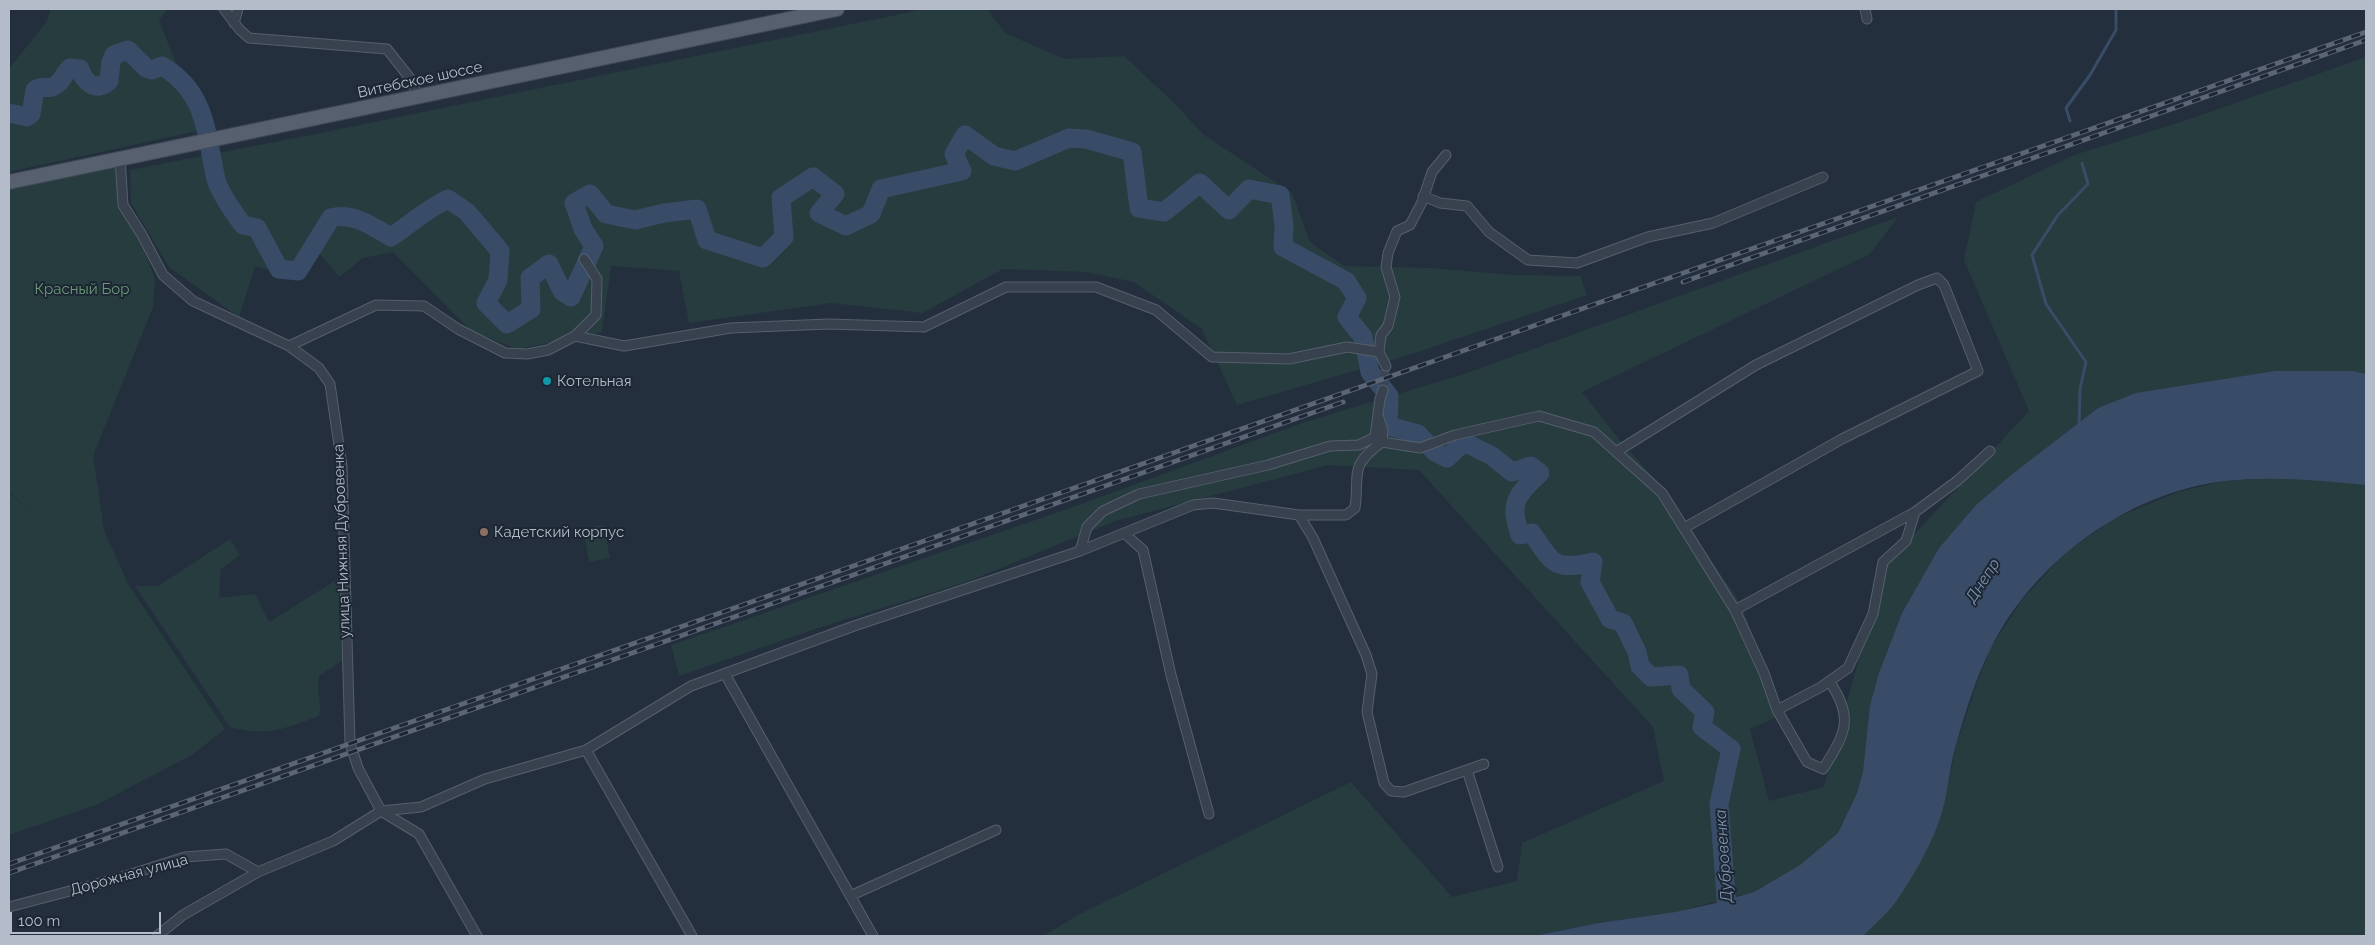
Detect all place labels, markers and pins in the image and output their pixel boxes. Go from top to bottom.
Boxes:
place label: Котельная [557,372,631,390]
marker: Котельная [541,375,553,387]
place label: Кадетский корпус [494,523,624,541]
marker: Кадетский корпус [478,526,490,538]

